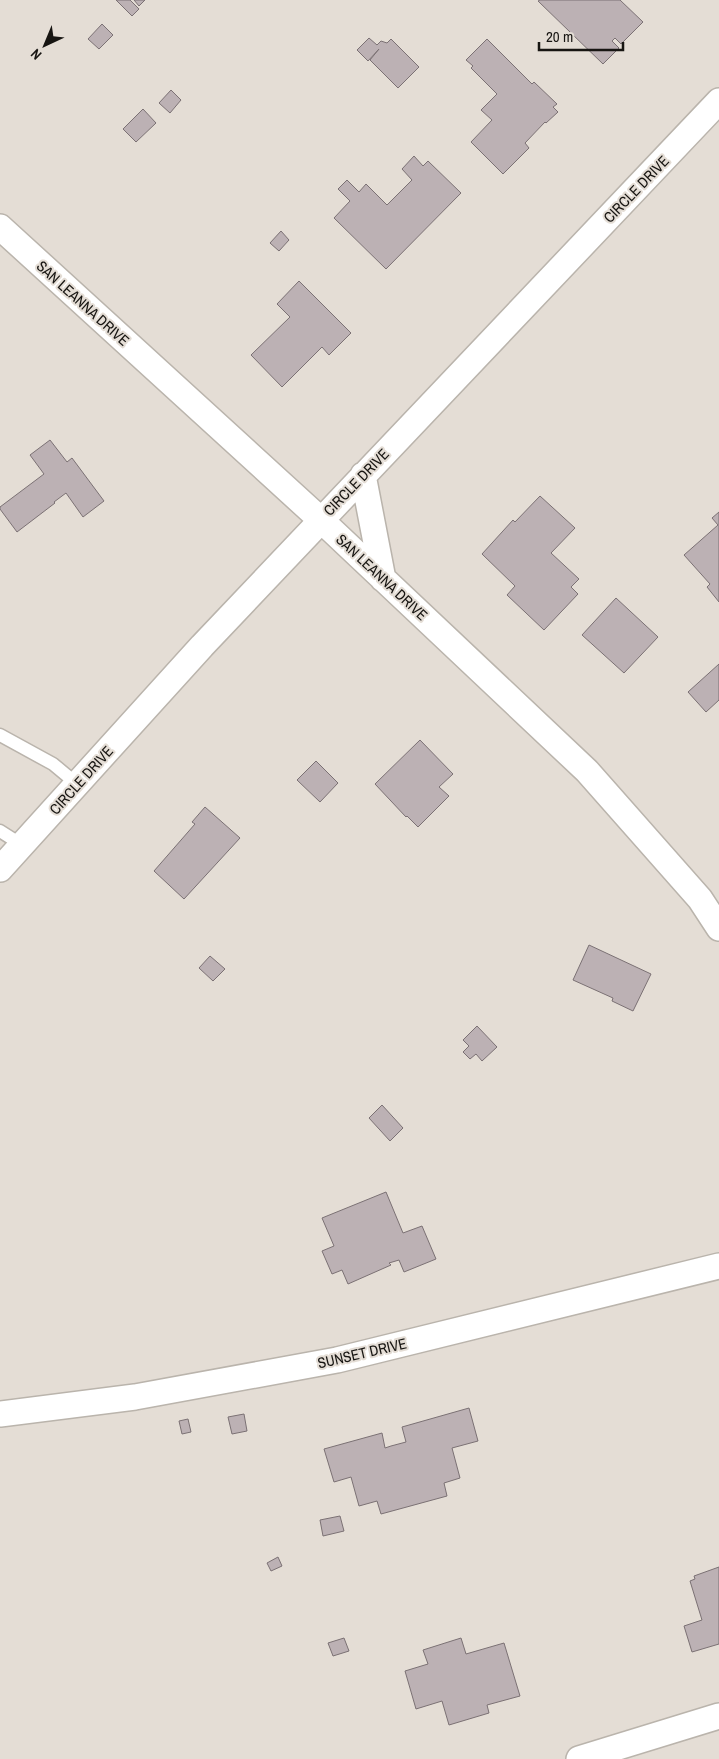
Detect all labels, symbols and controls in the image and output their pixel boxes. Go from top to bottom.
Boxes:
north arrow [20,20,70,70]
scale bar [539,20,623,52]
text: 20 m [546,26,573,47]
text: N [27,45,45,64]
street label: CIRCLE DRIVE [599,151,673,227]
street label: SAN LEANNA DRIVE [32,256,134,350]
street label: CIRCLE DRIVE [319,444,393,520]
street label: SAN LEANNA DRIVE [332,529,432,625]
street label: CIRCLE DRIVE [44,741,118,819]
street label: SUNSET DRIVE [315,1333,409,1373]

